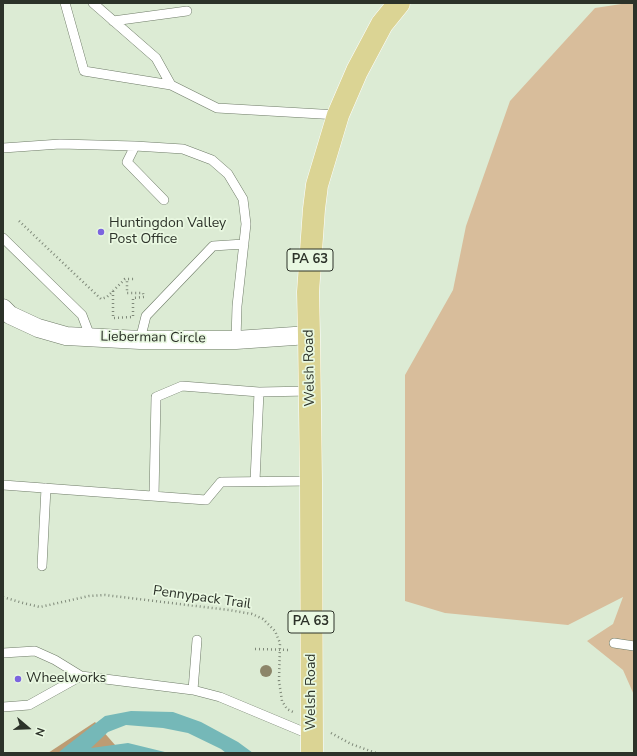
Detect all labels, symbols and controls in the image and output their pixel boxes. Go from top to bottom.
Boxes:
place label: Huntingdon Valley Post Office [109,216,226,248]
marker: Huntingdon Valley Post Office [96,227,106,237]
road number: PA 63 [287,249,333,271]
street label: Lieberman Circle [100,329,206,347]
street label: Welsh Road [301,329,319,407]
street label: Pennypack Trail [152,583,252,613]
road number: PA 63 [288,611,334,633]
street label: Welsh Road [304,654,320,730]
place label: Wheelworks [26,671,106,687]
marker: Wheelworks [13,674,23,684]
north arrow [8,708,48,748]
text: N [31,726,48,738]

